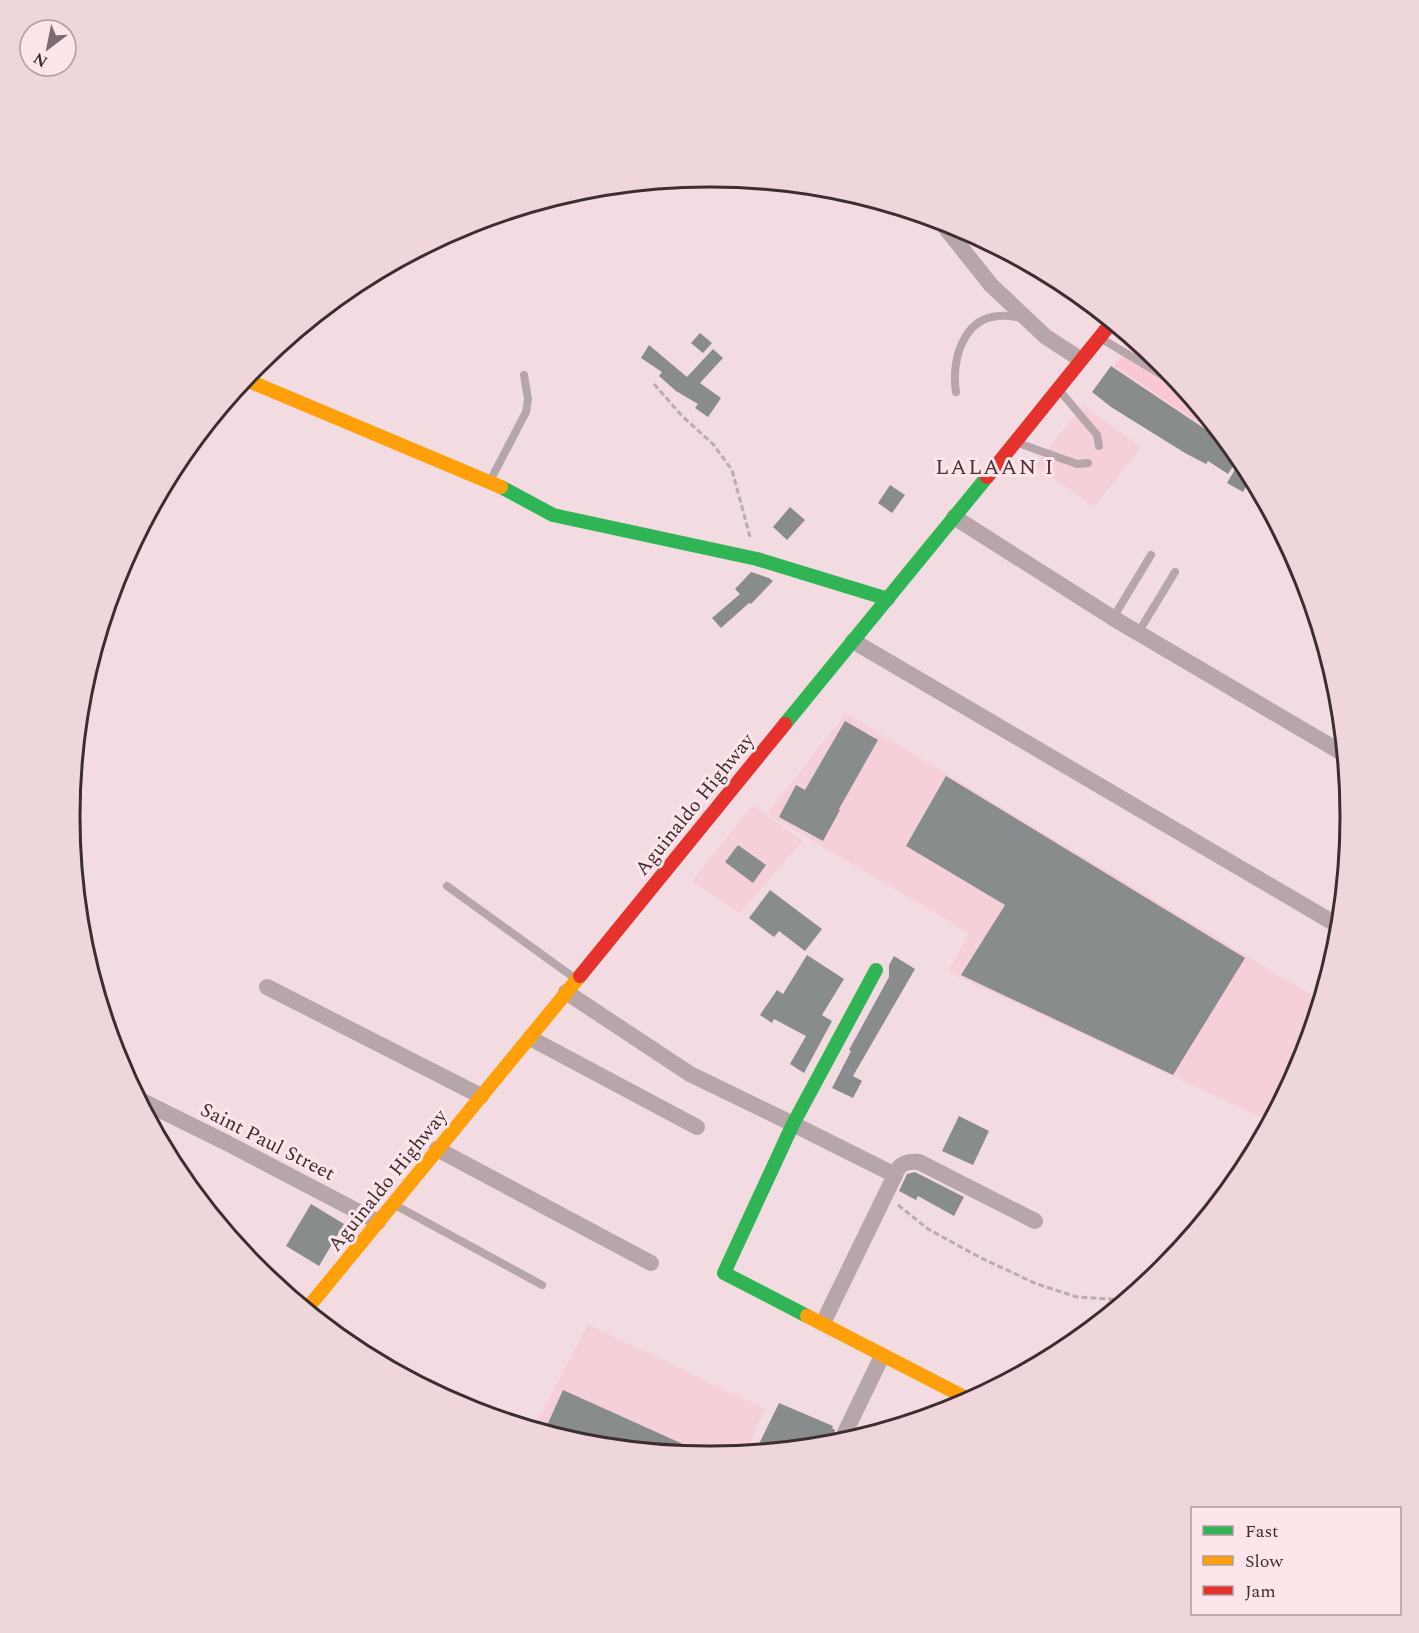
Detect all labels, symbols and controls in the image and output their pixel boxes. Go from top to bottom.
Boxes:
north arrow [18,18,78,78]
text: N [29,46,52,74]
district label: LALAAN I [935,451,1055,484]
street label: Aguinaldo Highway [628,726,763,882]
street label: Saint Paul Street [195,1095,340,1189]
street label: Aguinaldo Highway [321,1102,456,1258]
legend [1191,1507,1401,1615]
text: Fast [1245,1518,1278,1545]
text: Slow [1245,1548,1284,1575]
text: Jam [1245,1578,1276,1605]

